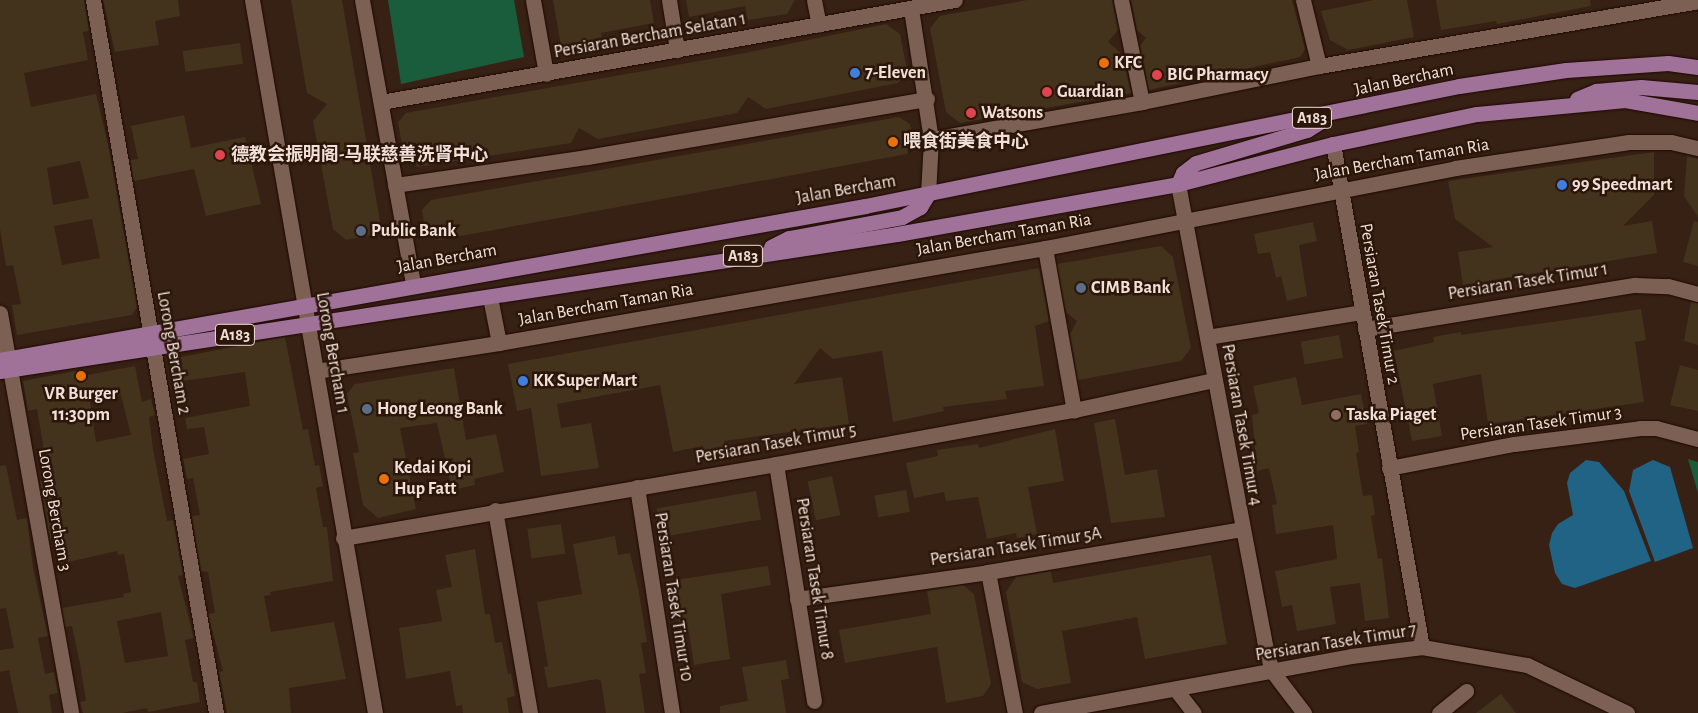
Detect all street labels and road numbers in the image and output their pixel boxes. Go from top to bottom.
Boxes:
street label: Persiaran Bercham Selatan 1 [552,8,748,64]
street label: Jalan Bercham [1352,59,1456,101]
road number: A183 [1291,105,1333,132]
street label: Jalan Bercham Taman Ria [1313,134,1491,186]
street label: Jalan Bercham [794,171,898,209]
street label: Jalan Bercham Taman Ria [915,209,1093,261]
street label: Persiaran Tasek Timur 2 [1354,222,1404,386]
street label: Jalan Bercham [395,240,499,278]
road number: A183 [722,242,764,270]
street label: Persiaran Tasek Timur 1 [1447,259,1609,305]
street label: Jalan Bercham Taman Ria [517,279,695,331]
street label: Lorong Bercham 2 [152,290,194,416]
street label: Lorong Bercham 1 [311,291,353,415]
road number: A183 [214,322,256,348]
street label: Persiaran Tasek Timur 4 [1216,342,1266,508]
street label: Persiaran Tasek Timur 3 [1459,402,1623,446]
street label: Persiaran Tasek Timur 5 [694,419,858,469]
street label: Lorong Bercham 3 [33,447,75,573]
street label: Persiaran Tasek Timur 8 [791,496,837,662]
street label: Persiaran Tasek Timur 10 [649,511,697,683]
street label: Persiaran Tasek Timur 5A [929,523,1103,571]
street label: Persiaran Tasek Timur 7 [1254,620,1418,666]

